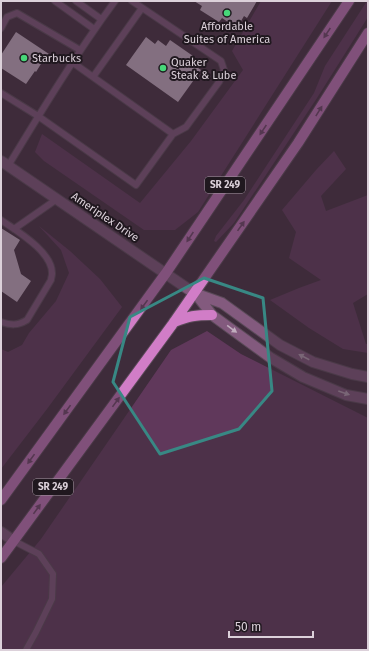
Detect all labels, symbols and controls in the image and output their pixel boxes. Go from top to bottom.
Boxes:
marker: Affordable Suites of America [222,8,232,18]
place label: Affordable Suites of America [184,20,270,46]
one-way arrow [323,28,331,39]
place label: Starbucks [32,52,81,65]
marker: Starbucks [19,53,29,63]
place label: Quaker Steak & Lube [171,56,236,82]
marker: Quaker Steak & Lube [158,63,168,73]
one-way arrow [315,105,323,116]
one-way arrow [259,124,267,135]
road number: SR 249 [205,177,245,193]
street label: Ameriplex Drive [69,190,141,244]
one-way arrow [237,220,244,232]
one-way arrow [186,232,194,243]
one-way arrow [140,300,148,310]
one-way arrow [227,325,237,333]
one-way arrow [298,354,310,360]
one-way arrow [339,391,351,397]
one-way arrow [112,396,120,407]
one-way arrow [63,404,71,415]
one-way arrow [27,454,35,464]
road number: SR 249 [33,479,73,495]
one-way arrow [33,504,41,515]
scale bar [229,613,313,639]
text: 50 m [235,620,261,634]

